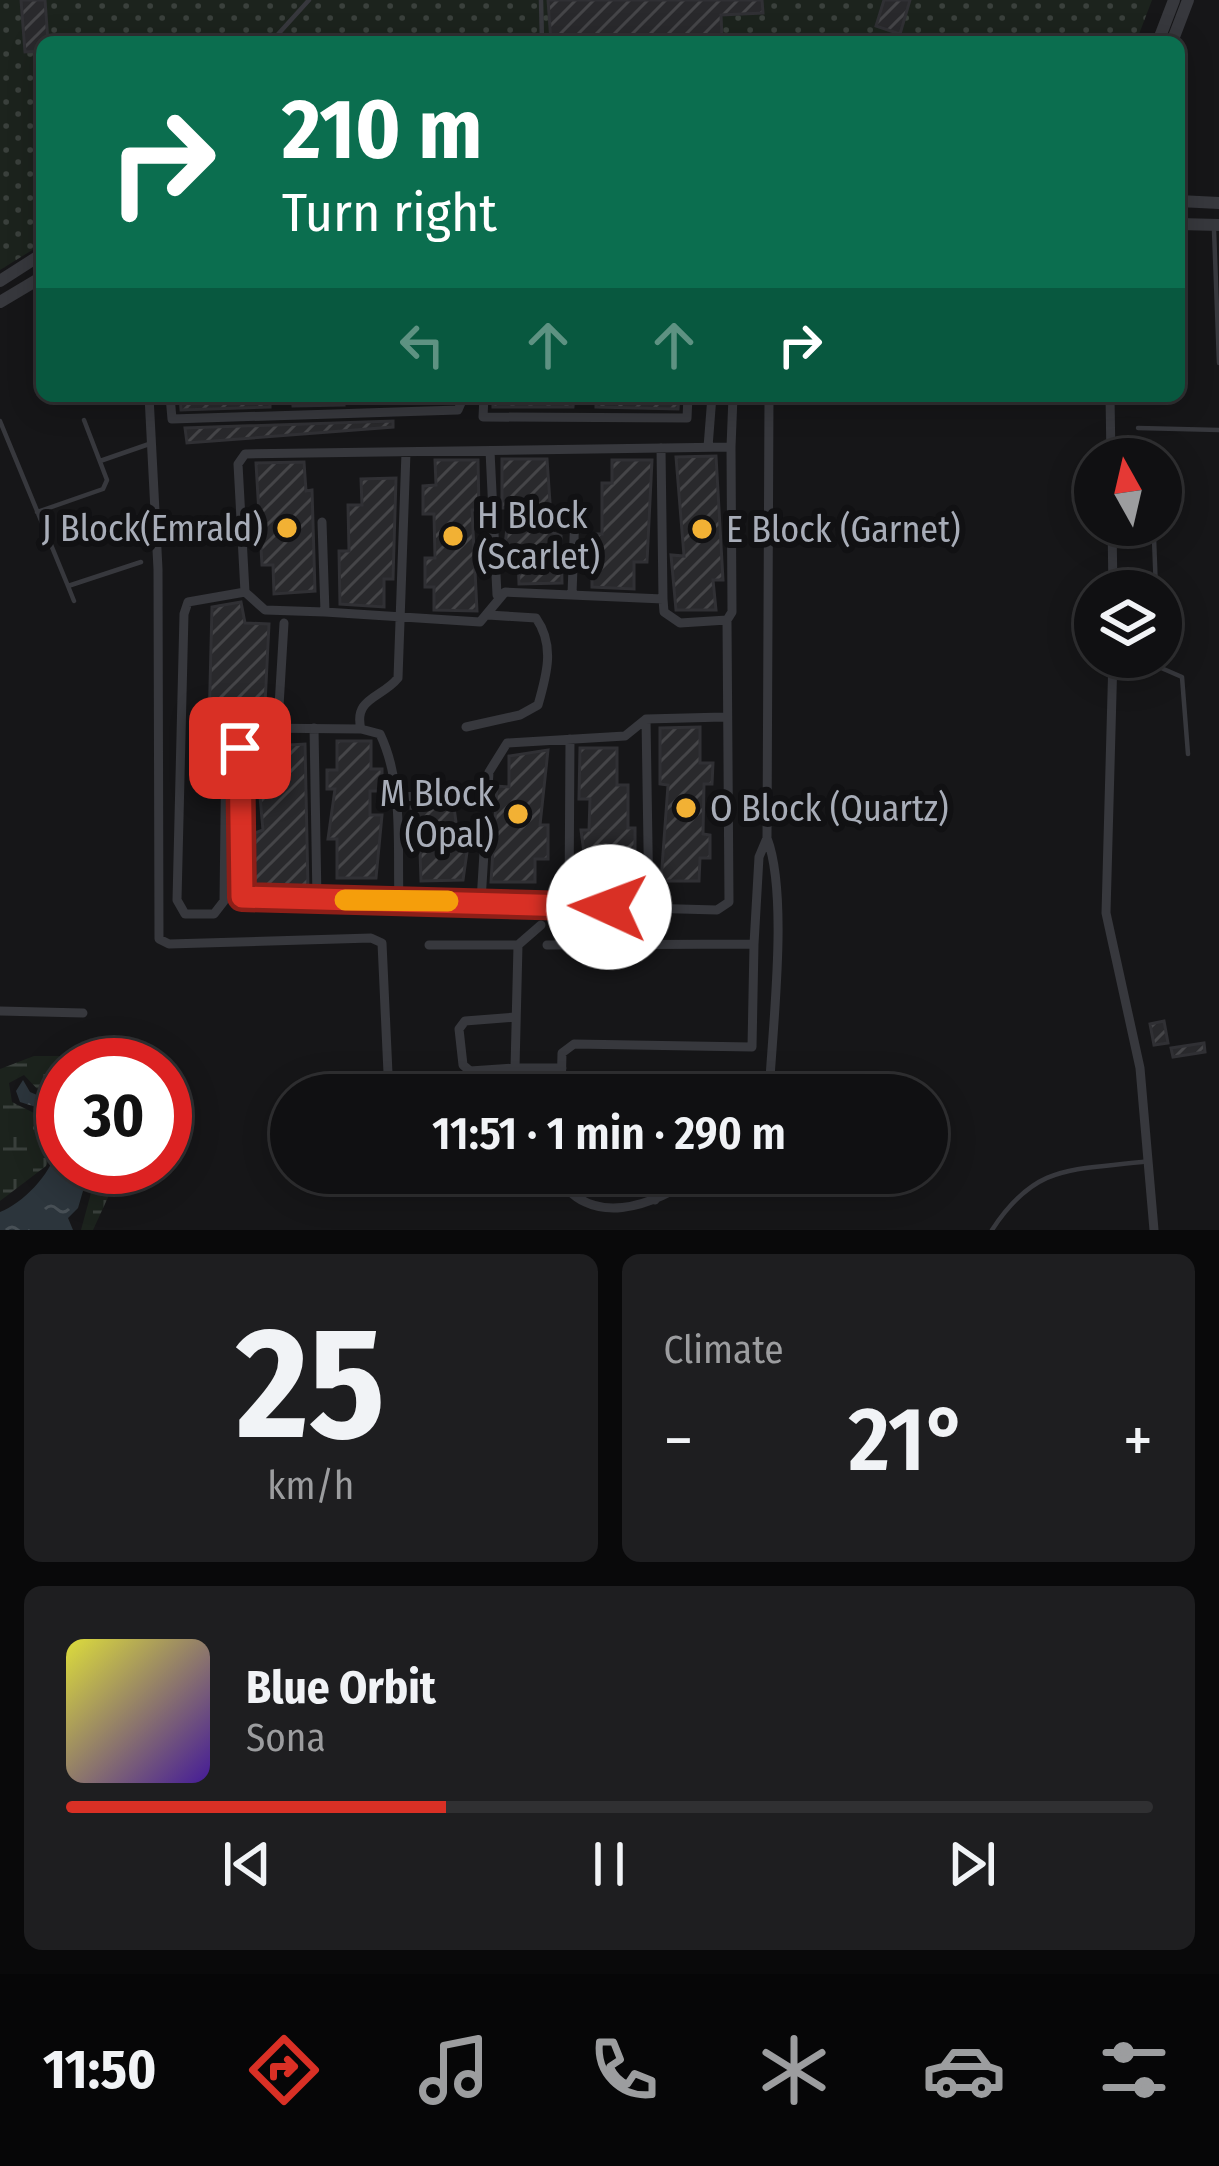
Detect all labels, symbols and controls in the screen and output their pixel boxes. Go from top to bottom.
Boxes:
text: 210 m [282,79,482,180]
icon: right [84,84,240,240]
text: Turn right [282,181,497,245]
icon: left [389,312,455,378]
icon: ahead [515,312,581,378]
icon: ahead [641,312,707,378]
icon: right [767,312,833,378]
north arrow [1074,438,1182,546]
map controls [1074,438,1182,678]
place label: H Block (Scarlet) [477,494,600,579]
place label: J Block(Emrald) [42,507,263,551]
place label: E Block (Garnet) [726,508,961,552]
marker: J Block(Emrald) [274,515,300,541]
marker: E Block (Garnet) [689,516,715,542]
marker: H Block (Scarlet) [440,523,466,549]
button: layers [1074,570,1182,678]
pin [189,697,291,799]
icon: arrive [207,715,273,781]
place label: M Block (Opal) [380,772,494,857]
place label: O Block (Quartz) [710,787,949,831]
marker: O Block (Quartz) [673,795,699,821]
marker: M Block (Opal) [505,801,531,827]
position arrow [546,844,672,970]
speed limit sign: 30 [36,1038,192,1194]
text: 11:51 · 1 min · 290 m [432,1107,786,1161]
text: 25 [236,1291,385,1478]
text: Climate [664,1327,784,1373]
text: 21° [848,1386,968,1494]
text: − [664,1401,693,1480]
text: + [1123,1401,1153,1480]
text: km/h [267,1463,354,1509]
text: Blue Orbit [246,1661,436,1715]
text: Sona [246,1715,326,1761]
icon: previous [214,1831,280,1897]
icon: pause [576,1831,642,1897]
icon: next [939,1831,1005,1897]
icon: directions [242,2028,326,2112]
icon: music [412,2028,496,2112]
icon: phone [582,2028,666,2112]
icon: climate [752,2028,836,2112]
icon: car [922,2028,1006,2112]
icon: filters [1092,2028,1176,2112]
text: 11:50 [43,2038,156,2102]

